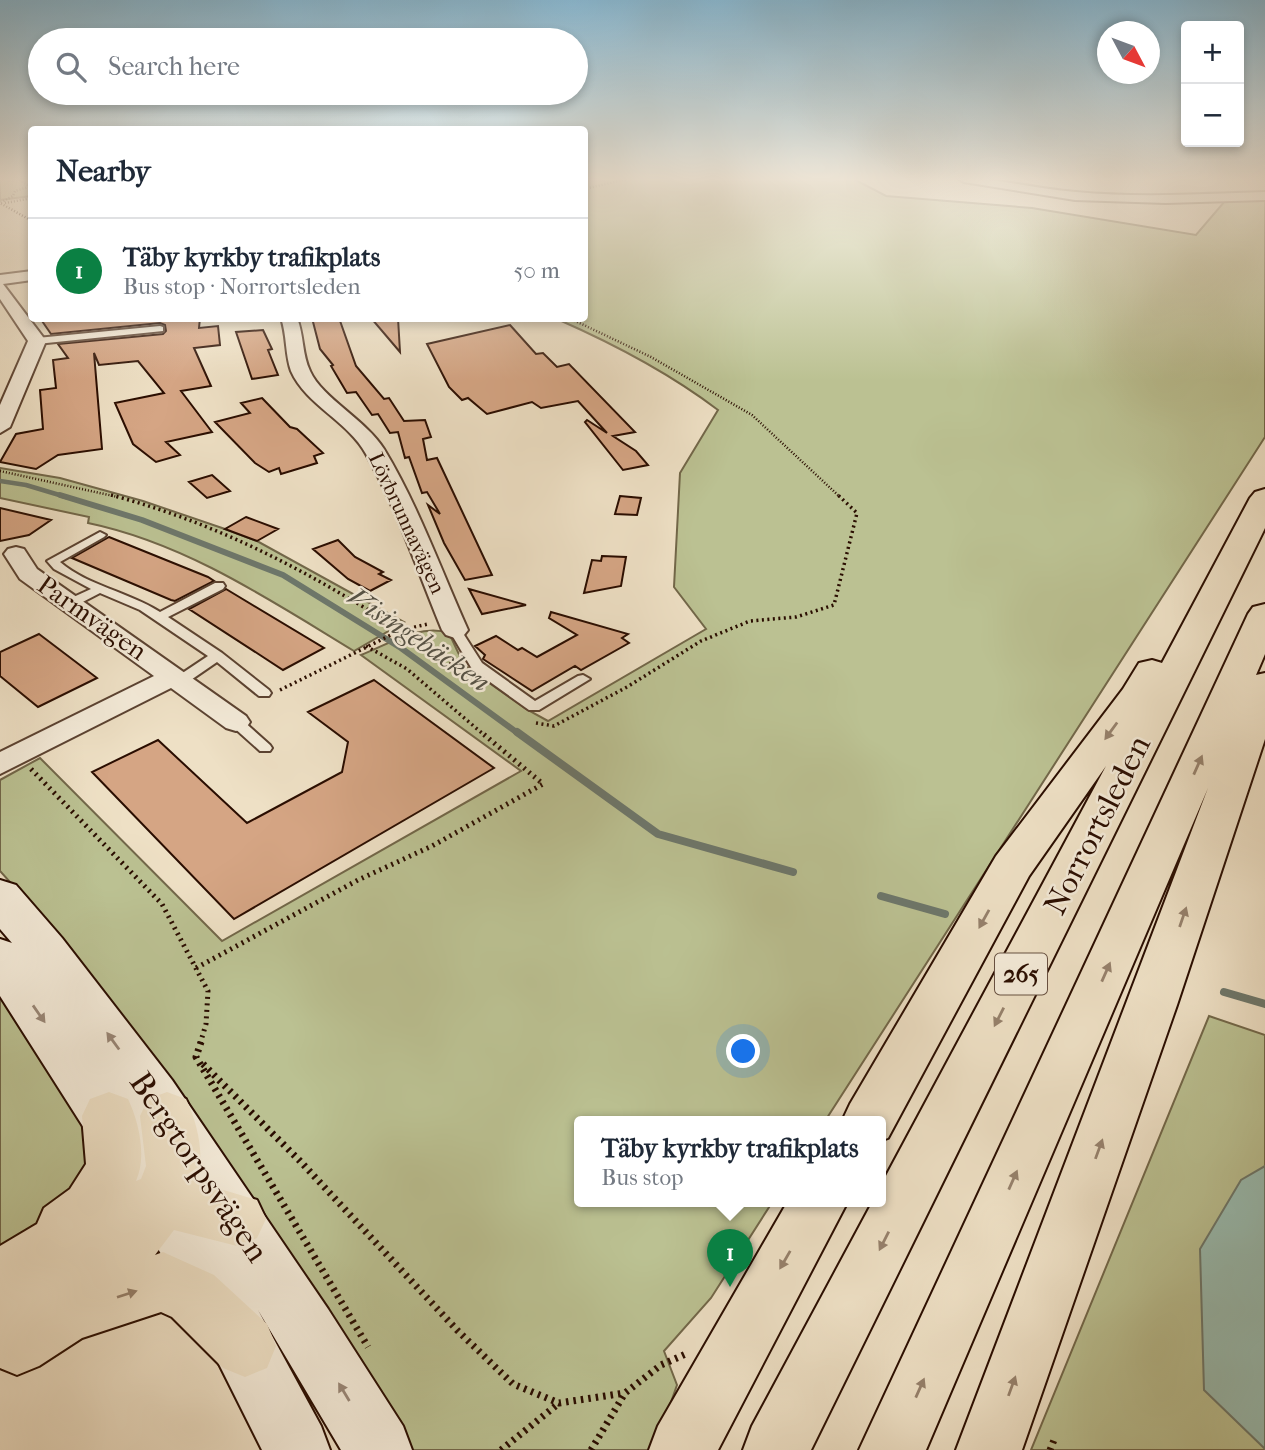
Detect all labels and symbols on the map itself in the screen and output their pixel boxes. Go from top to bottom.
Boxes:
north arrow [1097,21,1160,84]
street label: Lövbrunnavägen [364,449,450,597]
street label: Parmvägen [31,569,153,667]
water label: Visingebäcken [342,579,496,699]
one-way arrow [1104,722,1118,740]
street label: Norrortsleden [1036,729,1158,921]
one-way arrow [1193,754,1204,775]
one-way arrow [1178,907,1189,928]
one-way arrow [978,909,990,929]
road number: 265 [995,954,1047,994]
one-way arrow [1101,962,1112,983]
one-way arrow [32,1005,46,1023]
one-way arrow [993,1007,1004,1027]
one-way arrow [106,1032,120,1050]
your location [726,1034,760,1068]
street label: Bergtorpsvägen [122,1065,276,1269]
one-way arrow [1094,1139,1105,1160]
one-way arrow [1007,1170,1019,1190]
pin: 1 [707,1229,753,1287]
one-way arrow [878,1231,889,1251]
one-way arrow [779,1250,791,1269]
one-way arrow [117,1288,138,1299]
one-way arrow [1007,1375,1018,1396]
one-way arrow [914,1378,926,1398]
one-way arrow [337,1382,350,1401]

